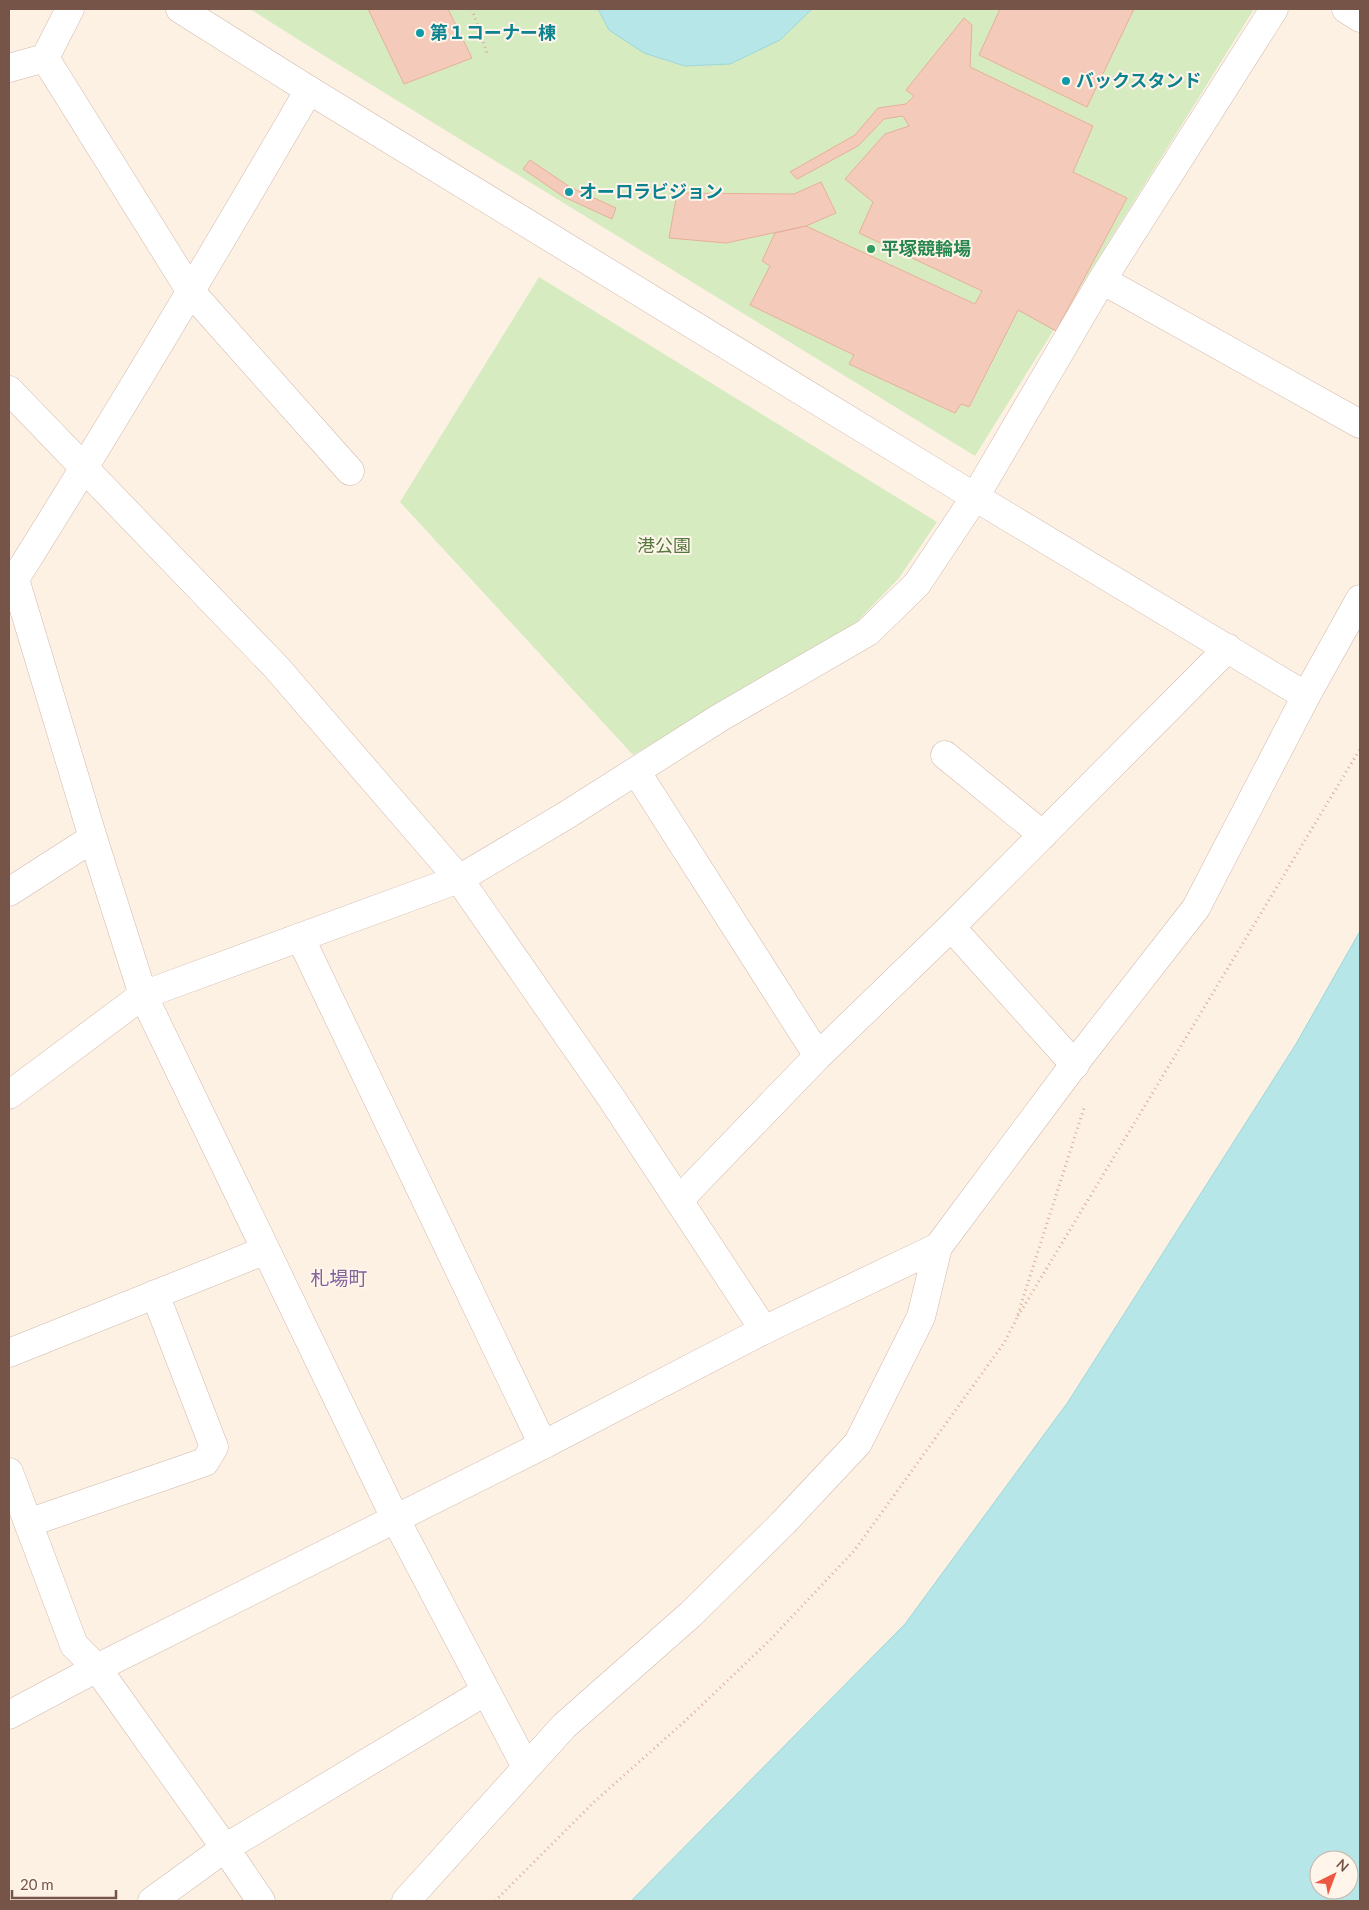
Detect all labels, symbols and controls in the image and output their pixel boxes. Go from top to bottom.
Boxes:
place label: 第１コーナー棟 [430,21,556,43]
marker: 第１コーナー棟 [414,27,426,39]
place label: バックスタンド [1076,69,1201,91]
marker: バックスタンド [1060,75,1072,87]
place label: オーロラビジョン [579,180,723,202]
marker: オーロラビジョン [563,186,575,198]
place label: 平塚競輪場 [881,237,971,259]
marker: 平塚競輪場 [865,243,877,255]
park label: 港公園 [637,534,691,556]
district label: 札場町 [310,1266,368,1289]
north arrow [1309,1850,1359,1900]
text: N [1333,1855,1353,1875]
scale bar [12,1868,116,1900]
text: 20 m [20,1875,54,1893]

